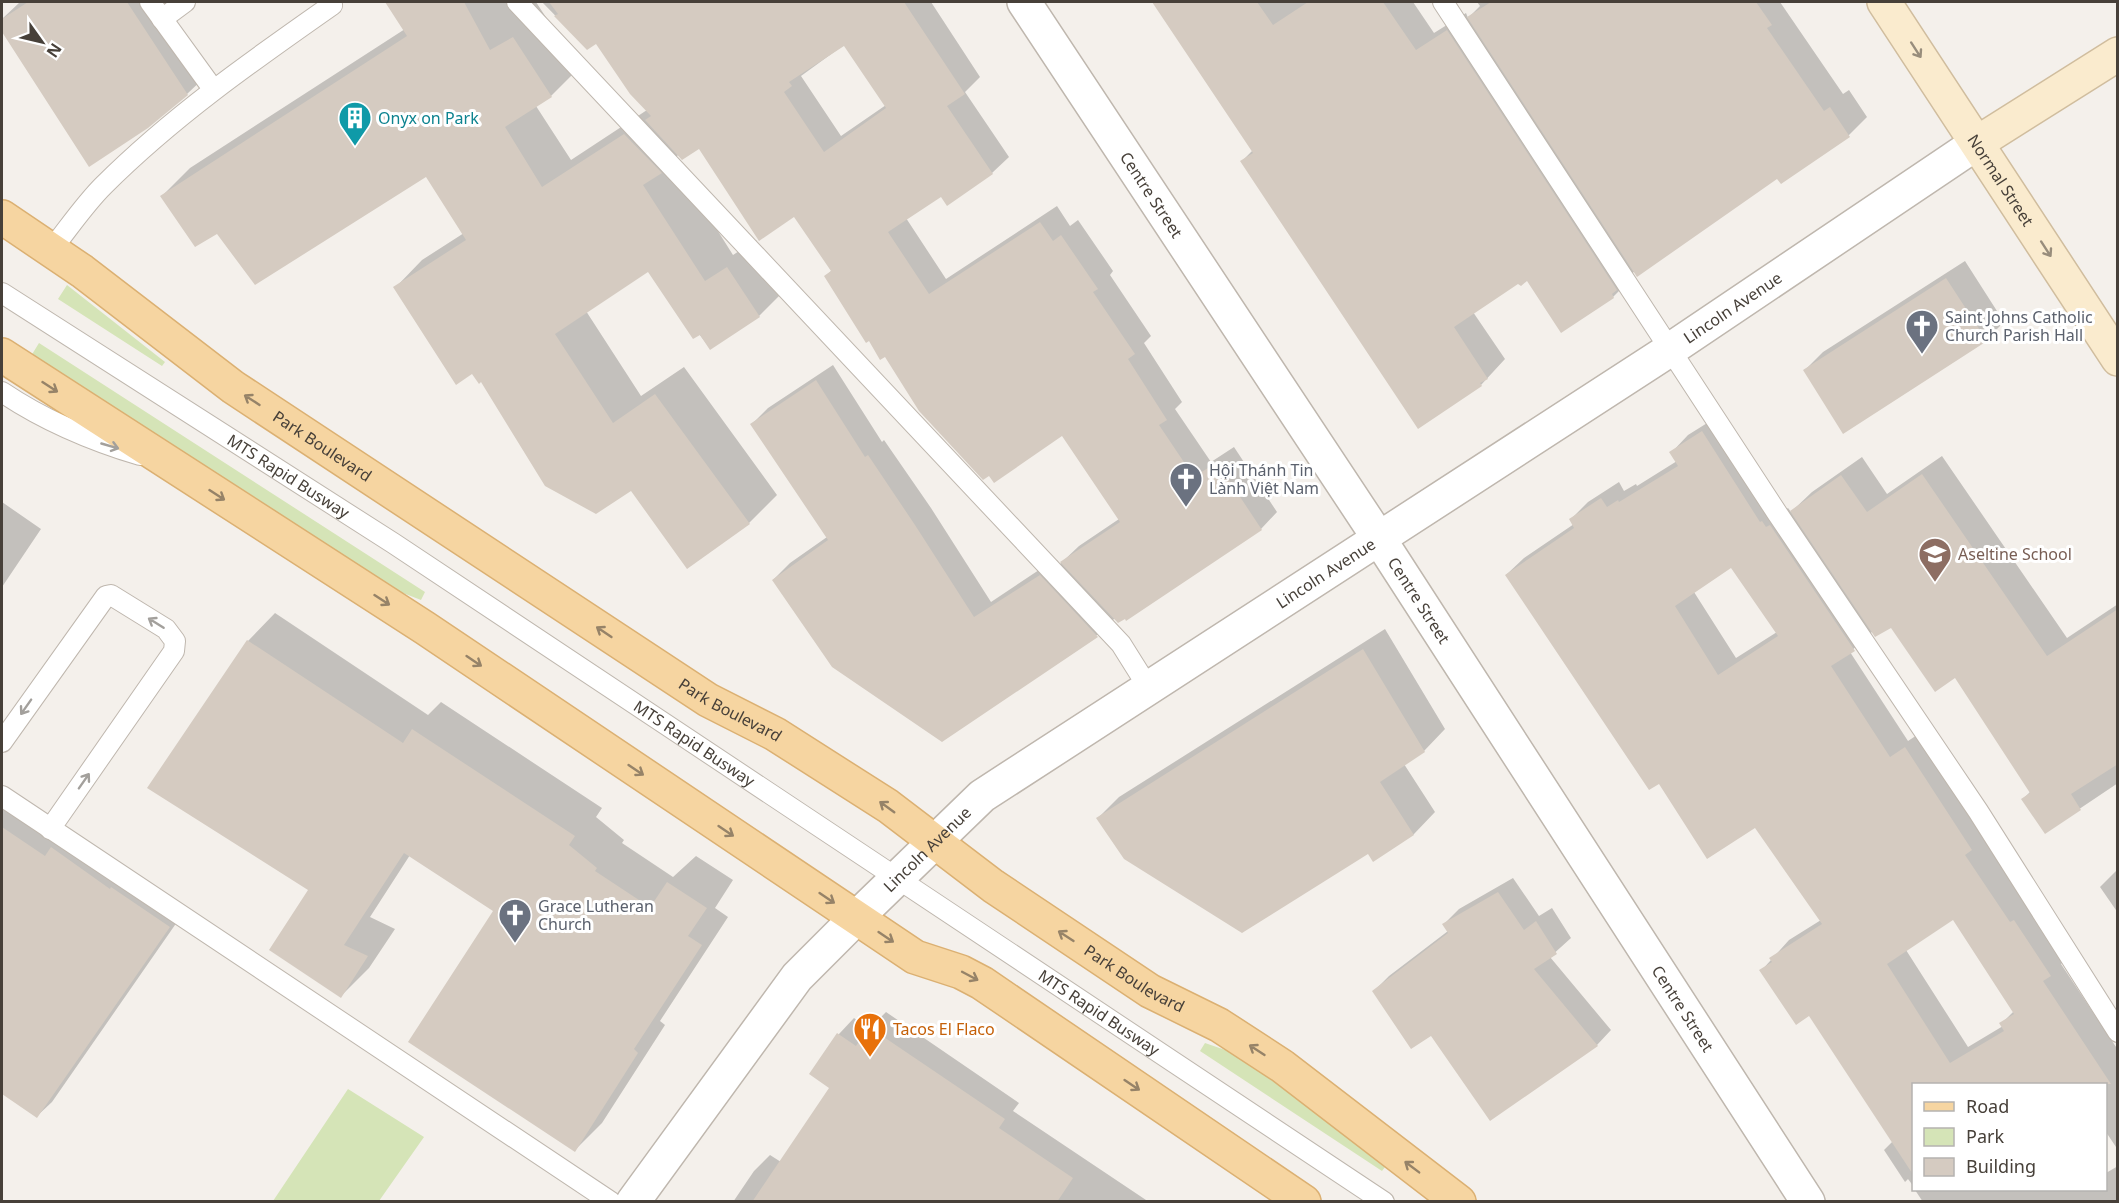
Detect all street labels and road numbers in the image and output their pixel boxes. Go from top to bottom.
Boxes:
street label: Normal Street [1963,130,2039,230]
street label: Centre Street [1115,147,1188,242]
street label: Lincoln Avenue [1679,266,1786,349]
street label: Park Boulevard [269,405,376,486]
street label: MTS Rapid Busway [223,429,354,524]
street label: Lincoln Avenue [1272,533,1380,613]
street label: Centre Street [1383,553,1455,648]
street label: Park Boulevard [675,673,786,747]
street label: MTS Rapid Busway [630,695,760,792]
street label: Lincoln Avenue [878,802,976,897]
street label: Park Boulevard [1080,939,1188,1017]
street label: Centre Street [1647,961,1719,1056]
street label: MTS Rapid Busway [1034,964,1165,1061]

